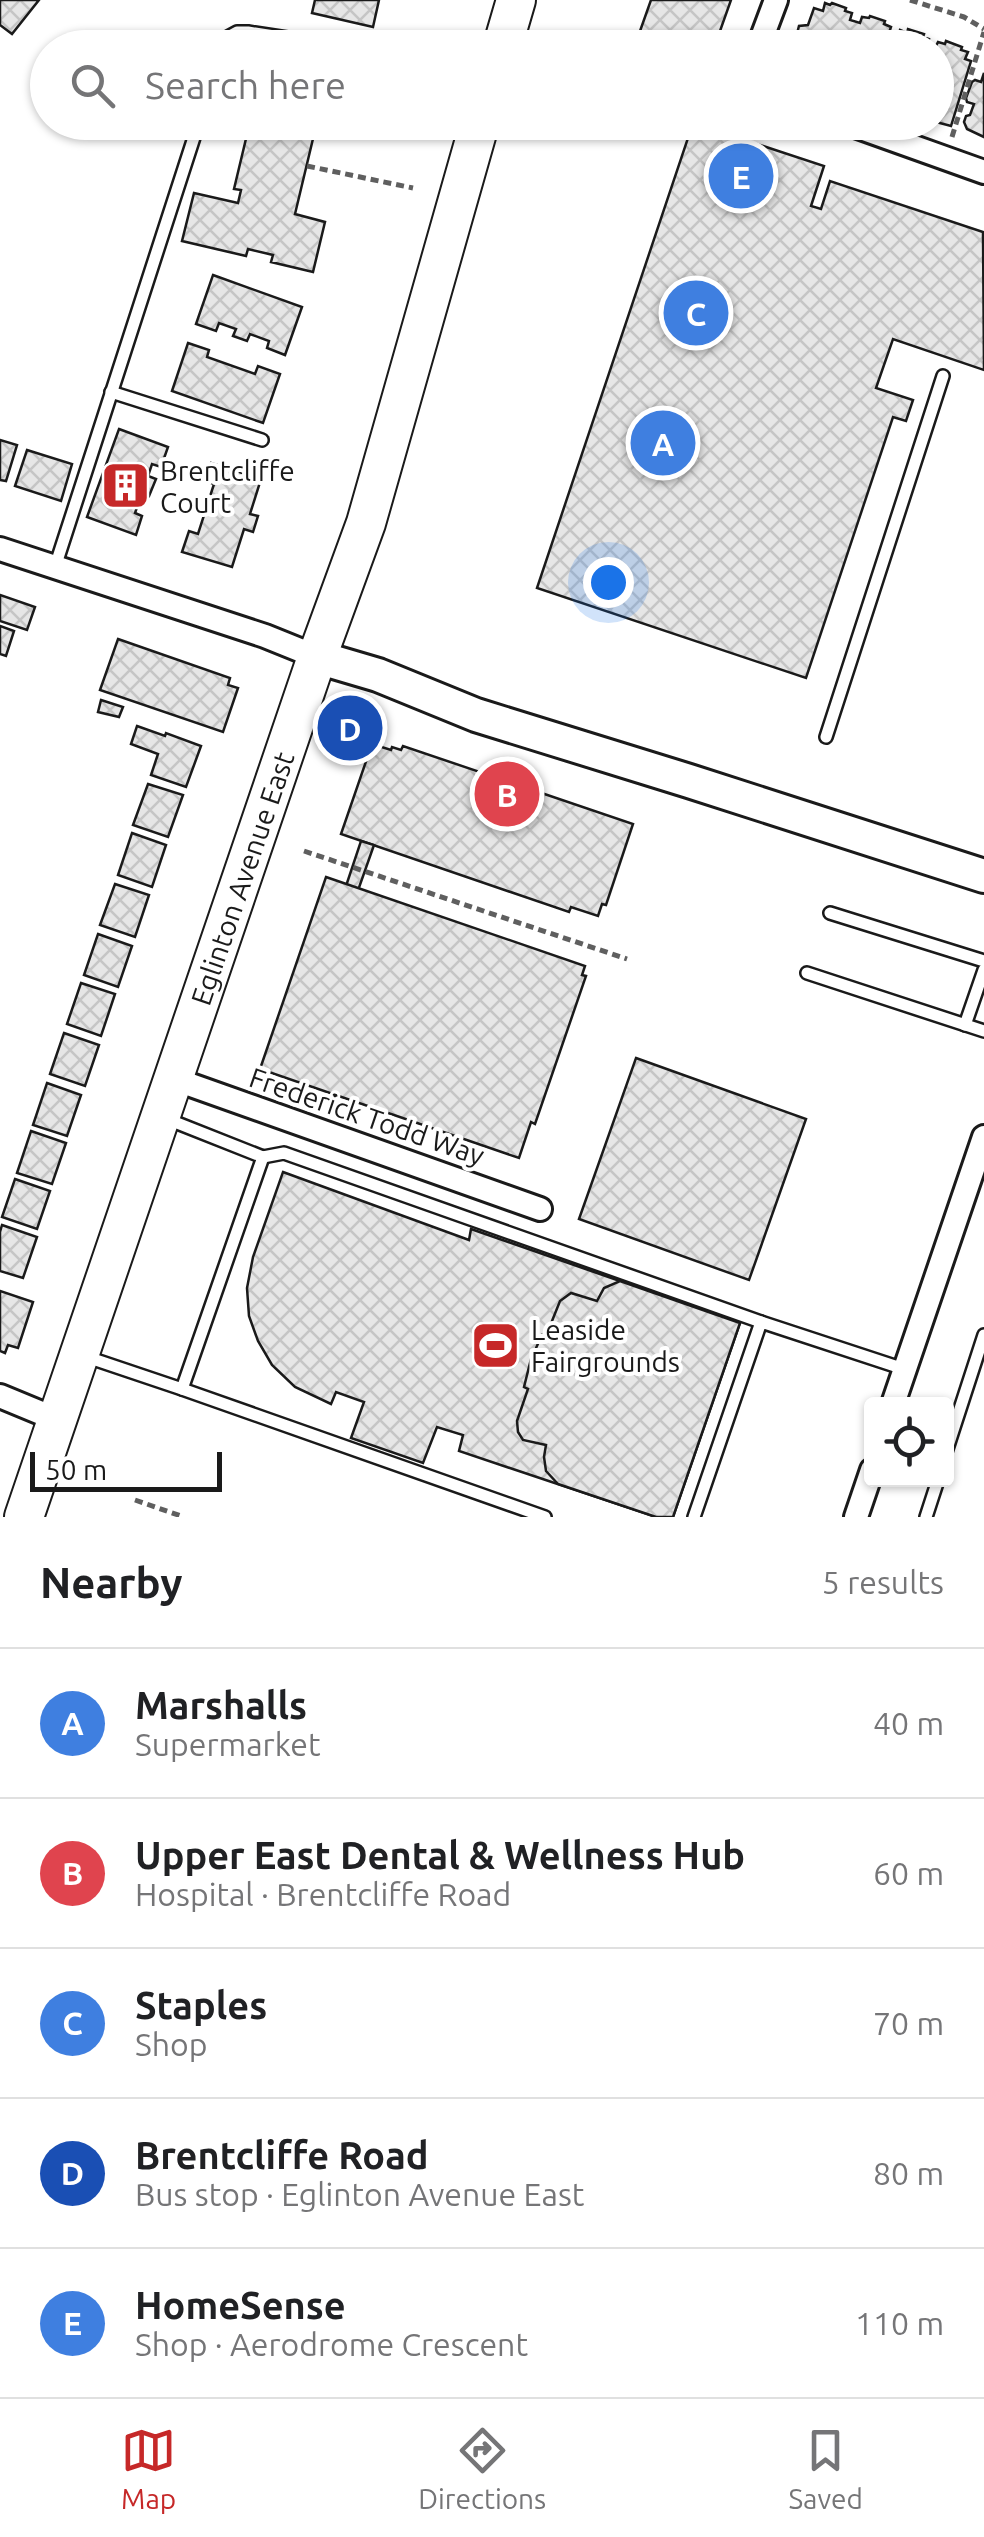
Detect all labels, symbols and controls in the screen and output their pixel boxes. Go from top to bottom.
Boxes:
search box [30,30,954,140]
icon: search [65,58,120,113]
text: Search here [145,64,346,106]
pin: E [708,138,774,214]
pin: C [664,276,728,350]
pin: A [630,406,696,480]
place label: Brentcliffe Court [160,455,295,518]
building icon: Brentcliffe Court [99,460,151,512]
your location [583,557,634,608]
pin: D [318,690,382,766]
street label: Eglinton Avenue East [184,747,299,1009]
pin: B [474,756,540,832]
street label: Frederick Todd Way [246,1061,488,1171]
place label: Leaside Fairgrounds [531,1314,680,1377]
sports icon: Leaside Fairgrounds [470,1319,522,1371]
map controls [864,1397,954,1487]
button: locate [864,1397,954,1487]
scale bar [30,1447,222,1492]
text: 50 m [45,1454,107,1485]
text: Nearby [40,1559,183,1606]
text: 5 results [822,1564,944,1600]
text: Marshalls [135,1684,307,1726]
text: A [61,1705,84,1741]
text: 40 m [873,1705,944,1741]
text: Supermarket [135,1726,321,1762]
text: Upper East Dental & Wellness Hub [135,1834,745,1876]
text: B [62,1855,83,1891]
text: 60 m [873,1855,944,1891]
text: Hospital · Brentcliffe Road [135,1876,511,1912]
text: Staples [135,1984,267,2026]
text: C [62,2005,83,2041]
text: 70 m [873,2005,944,2041]
text: Shop [135,2026,207,2062]
text: Brentcliffe Road [135,2134,429,2176]
text: D [61,2155,84,2191]
text: 80 m [873,2155,944,2191]
text: Bus stop · Eglinton Avenue East [135,2176,584,2212]
text: HomeSense [135,2284,346,2326]
text: E [63,2305,82,2341]
text: 110 m [855,2305,944,2341]
text: Shop · Aerodrome Crescent [135,2326,528,2362]
tab: Map [121,2423,176,2514]
tab: Directions [418,2423,546,2514]
tab: Saved [788,2423,863,2514]

